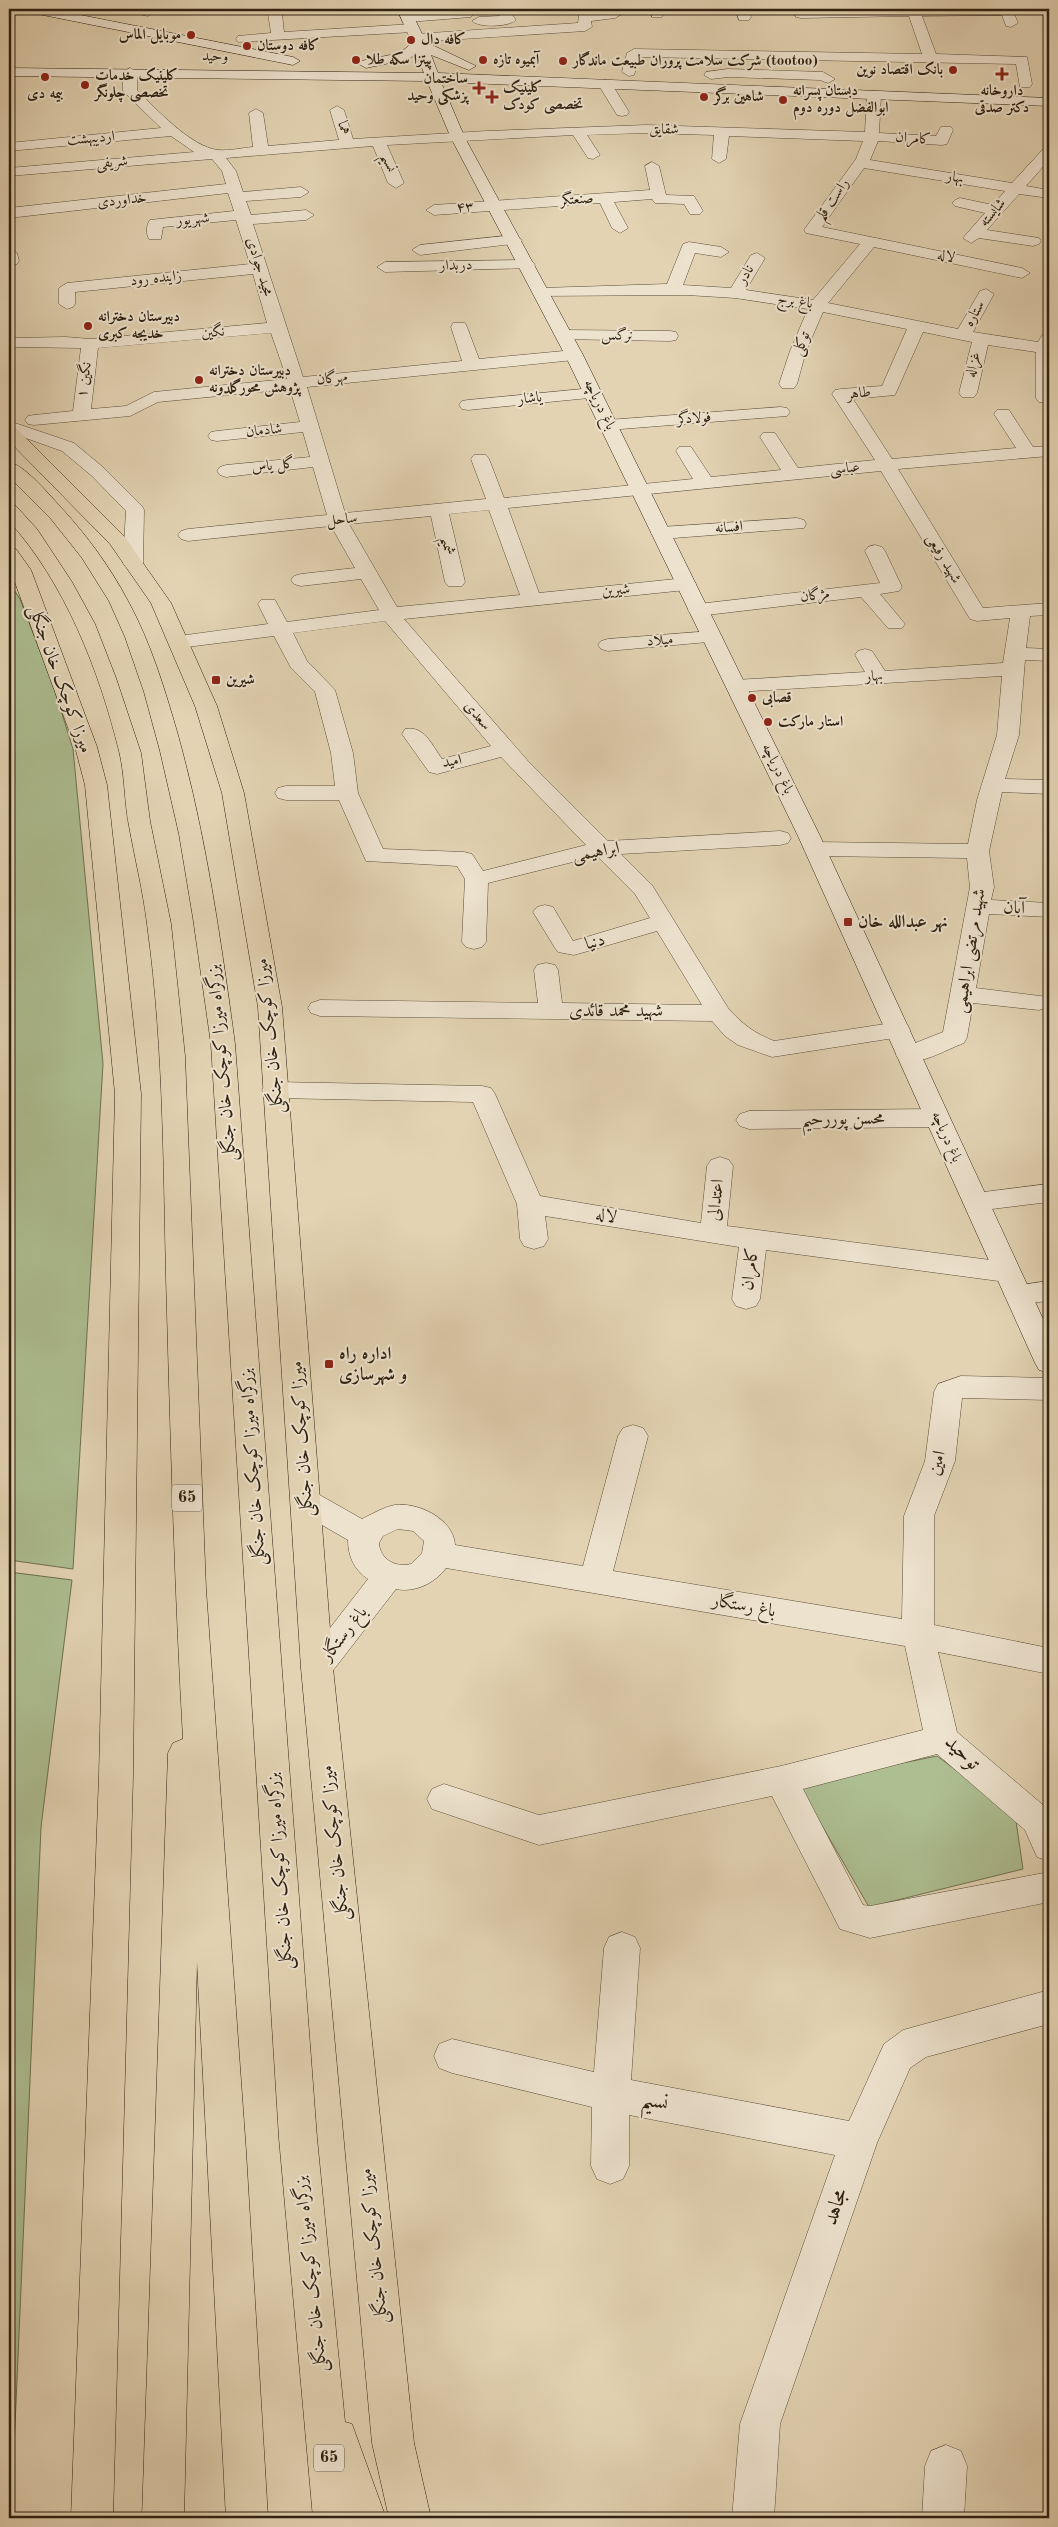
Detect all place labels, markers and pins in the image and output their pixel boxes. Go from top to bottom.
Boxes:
place label: موبایل الماس [119,27,181,45]
marker: موبایل الماس [185,29,197,41]
place label: کافه دال [421,31,466,48]
marker: کافه دال [405,34,417,46]
place label: کافه دوستان [257,37,320,54]
marker: کافه دوستان [241,40,253,52]
place label: آبمیوه تازه [493,50,541,68]
place label: شرکت سلامت پروران طبیعت ماندگار (tootoo) [571,50,818,71]
place label: پیتزا سکه طلا [366,51,432,70]
marker: پیتزا سکه طلا [350,54,362,66]
marker: آبمیوه تازه [477,54,489,66]
marker: شرکت سلامت پروران طبیعت ماندگار (tootoo) [557,55,569,67]
place label: بانک اقتصاد نوین [856,61,943,78]
marker: بانک اقتصاد نوین [947,64,959,76]
place label: کلینیک خدمات تخصصی چلونگر [93,67,178,103]
marker: داروخانه دکتر صدقی [996,68,1008,80]
marker: بیمه دی [39,71,51,83]
place label: ساختمان پزشکی وحید [407,71,469,105]
marker: کلینیک خدمات تخصصی چلونگر [79,79,91,91]
place label: کلینیک تخصصی کودک [503,79,584,115]
marker: ساختمان پزشکی وحید [472,81,486,95]
place label: دبستان پسرانه ابوالفضل دوره دوم [793,83,889,120]
place label: داروخانه دکتر صدقی [974,83,1029,116]
place label: شاهین برگر [712,86,764,106]
place label: بیمه دی [27,87,63,103]
marker: کلینیک تخصصی کودک [485,90,499,104]
marker: شاهین برگر [698,91,710,103]
marker: دبستان پسرانه ابوالفضل دوره دوم [777,94,789,106]
place label: دبیرستان دخترانه خدیجه کبری [98,309,180,342]
marker: دبیرستان دخترانه خدیجه کبری [82,320,94,332]
place label: دبیرستان دخترانه پژوهش محورگلدونه [209,363,302,397]
marker: دبیرستان دخترانه پژوهش محورگلدونه [193,374,205,386]
place label: شیرین [226,673,255,688]
marker: شیرین [210,674,222,686]
place label: قصابی [761,690,792,708]
marker: قصابی [746,692,758,704]
place label: استار مارکت [778,714,843,730]
marker: استار مارکت [762,716,774,728]
place label: نهر عبدالله خان [858,913,948,933]
marker: نهر عبدالله خان [842,916,854,928]
place label: اداره راه و شهرسازی [339,1345,407,1386]
marker: اداره راه و شهرسازی [323,1358,335,1370]

